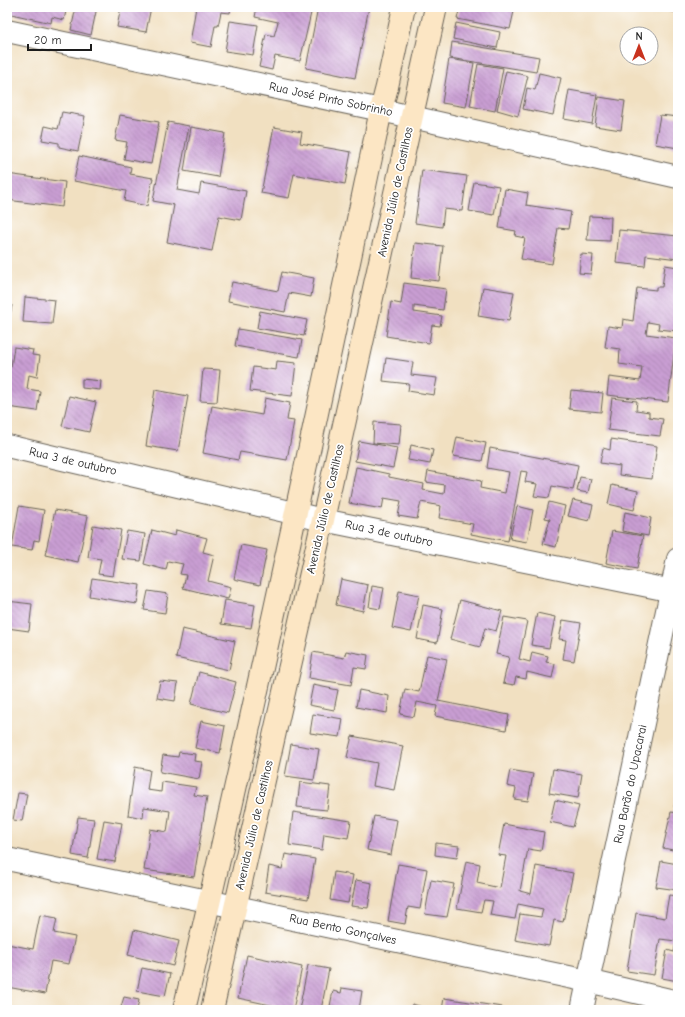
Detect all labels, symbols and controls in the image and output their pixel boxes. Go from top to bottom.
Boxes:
scale bar [28,26,91,52]
north arrow [619,26,659,66]
text: N [635,30,643,43]
text: 20 m [34,33,62,47]
street label: Rua José Pinto Sobrinho [268,79,394,119]
street label: Avenida Júlio de Castilhos [374,126,416,258]
street label: Avenida Júlio de Castilhos [303,443,347,575]
street label: Rua 3 de outubro [28,444,118,478]
street label: Rua 3 de outubro [344,517,434,549]
street label: Rua Barão do Upacarai [611,723,649,845]
street label: Avenida Júlio de Castilhos [232,759,276,891]
street label: Rua Bento Gonçalves [288,911,398,947]

